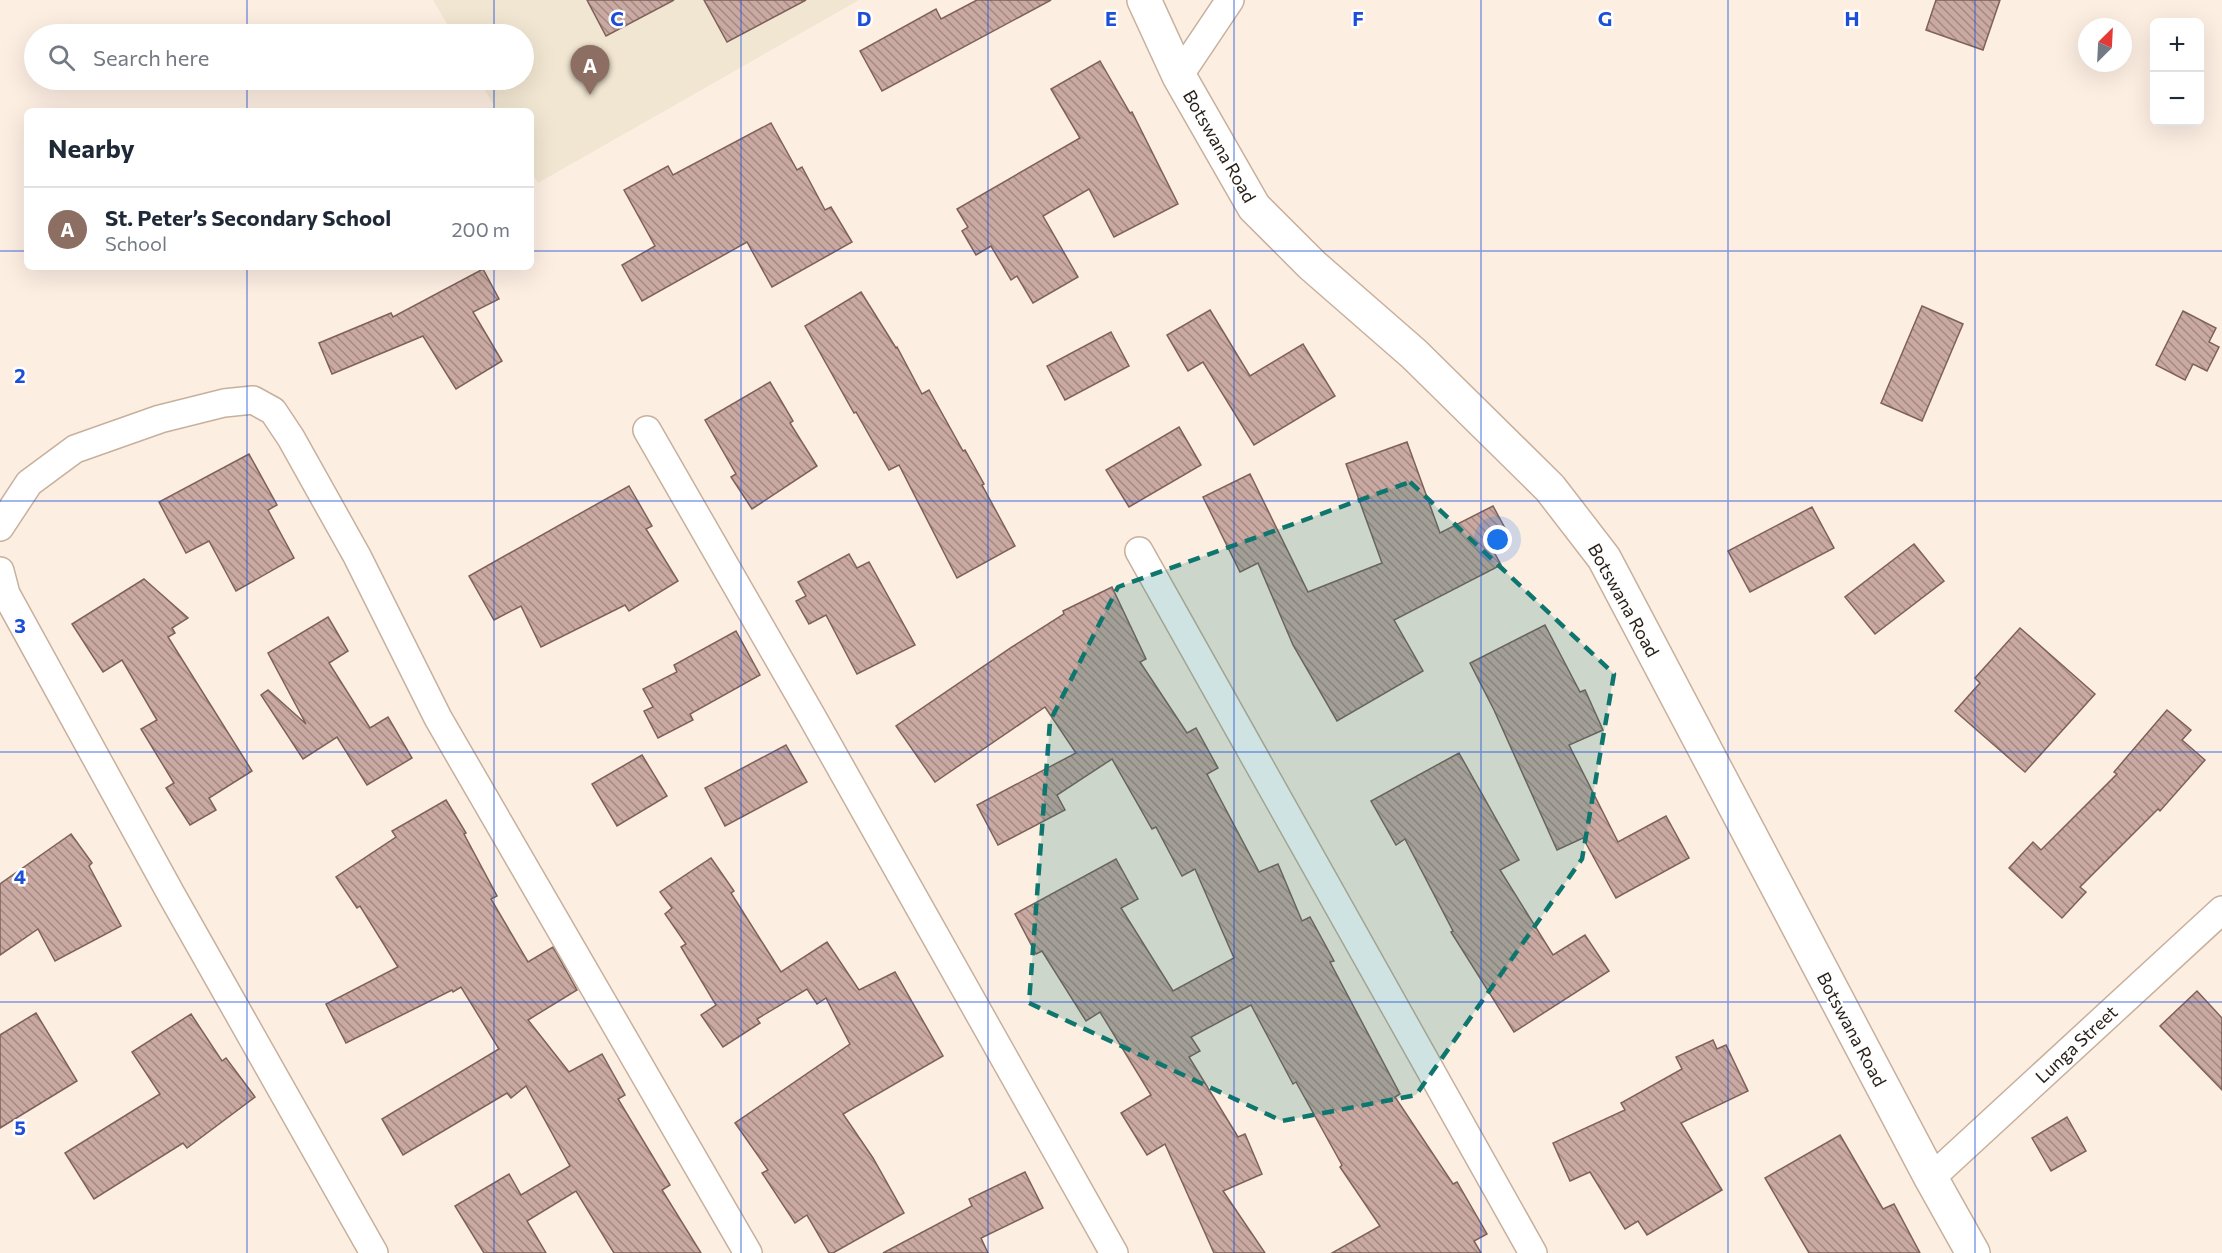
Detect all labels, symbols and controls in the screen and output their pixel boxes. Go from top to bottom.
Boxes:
text: C [610,6,624,30]
text: D [857,6,871,30]
text: E [1105,6,1117,30]
text: F [1352,6,1364,30]
text: G [1598,6,1612,30]
text: H [1845,6,1860,30]
north arrow [2078,18,2132,72]
map controls [2150,18,2204,126]
button: + [2150,18,2204,72]
search box [24,24,534,90]
icon: search [45,41,78,74]
text: Search here [93,44,209,71]
pin: A [570,46,610,95]
button: − [2150,72,2204,126]
street label: Botswana Road [1179,86,1261,206]
text: Nearby [48,132,135,163]
text: St. Peter’s Secondary School [105,204,391,231]
text: A [60,217,75,241]
text: 200 m [452,217,510,241]
text: School [105,231,167,255]
text: 2 [14,363,26,387]
your location [1483,525,1512,554]
street label: Botswana Road [1584,539,1664,661]
text: 3 [14,613,26,637]
text: 4 [14,864,26,888]
street label: Botswana Road [1813,968,1891,1090]
street label: Lunga Street [2030,1000,2122,1088]
text: 5 [14,1115,26,1139]

